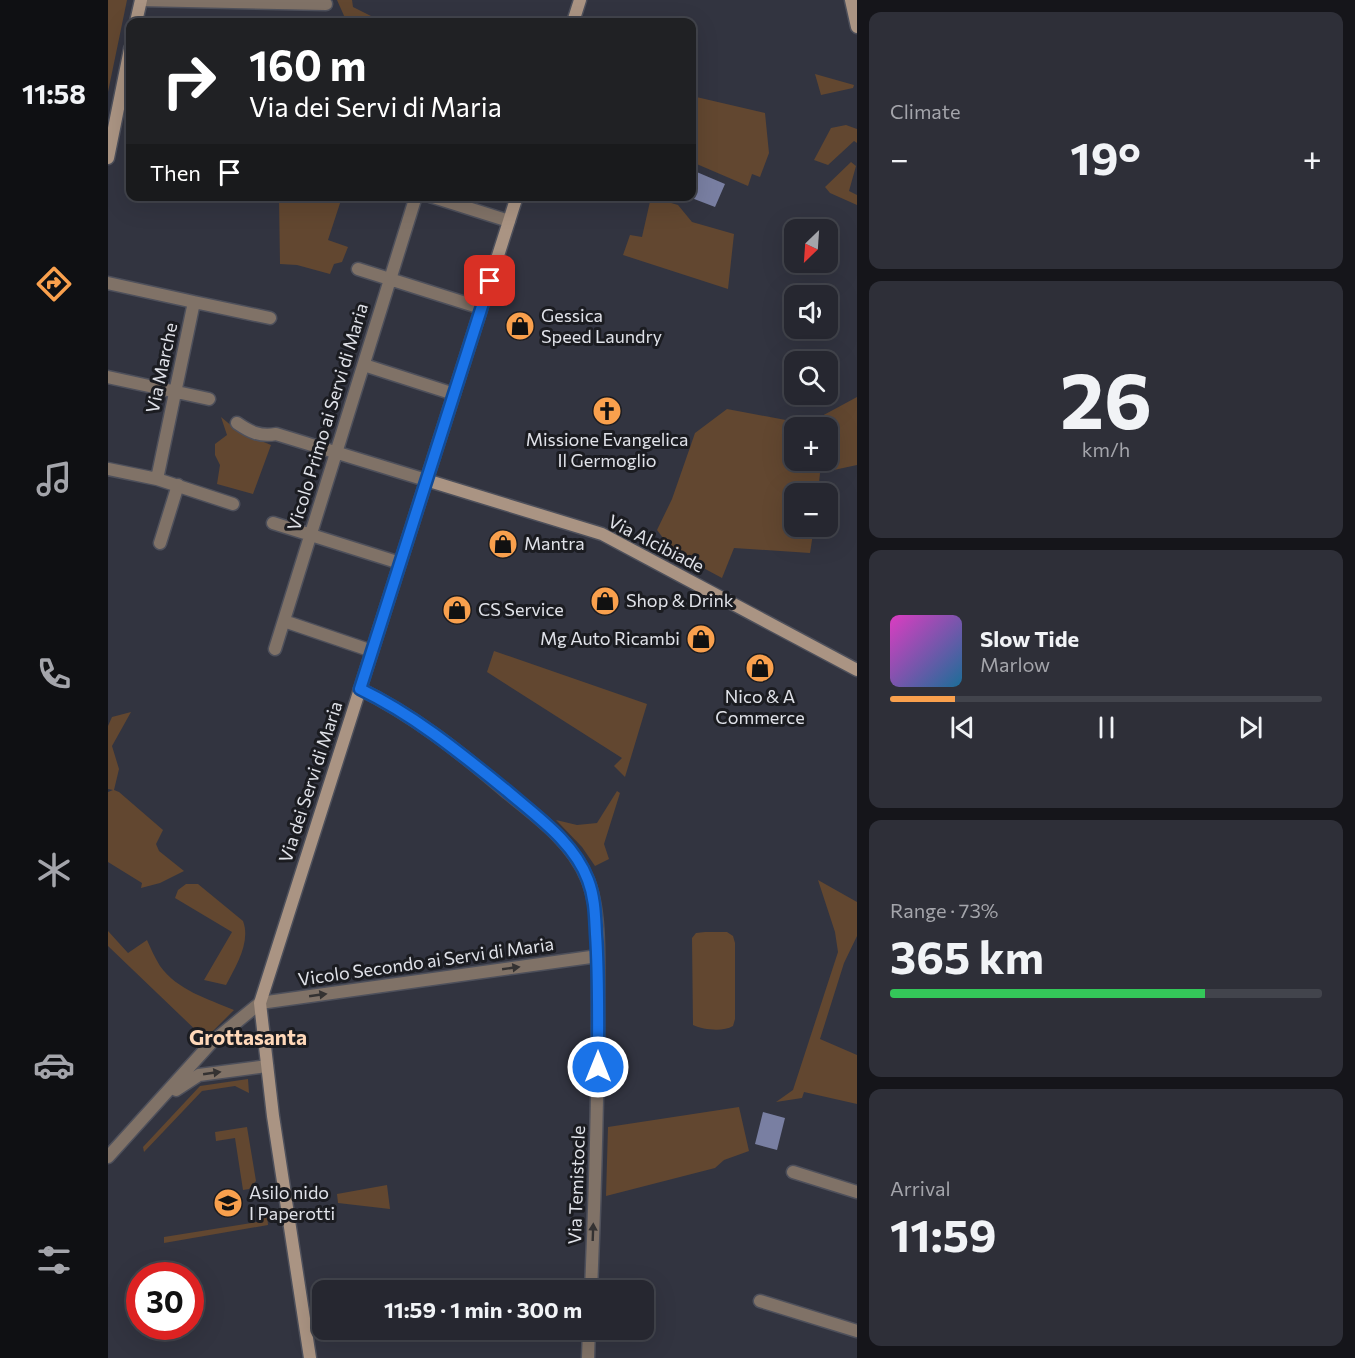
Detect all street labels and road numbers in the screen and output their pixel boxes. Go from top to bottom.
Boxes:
street label: Vicolo Primo ai Servi di Maria [282,300,372,533]
street label: Via Marche [141,321,181,415]
street label: Via Alcibiade [605,509,708,577]
street label: Via dei Servi di Maria [274,698,347,865]
street label: Vicolo Secondo ai Servi di Maria [296,932,555,990]
street label: Via Temistocle [563,1125,589,1245]

